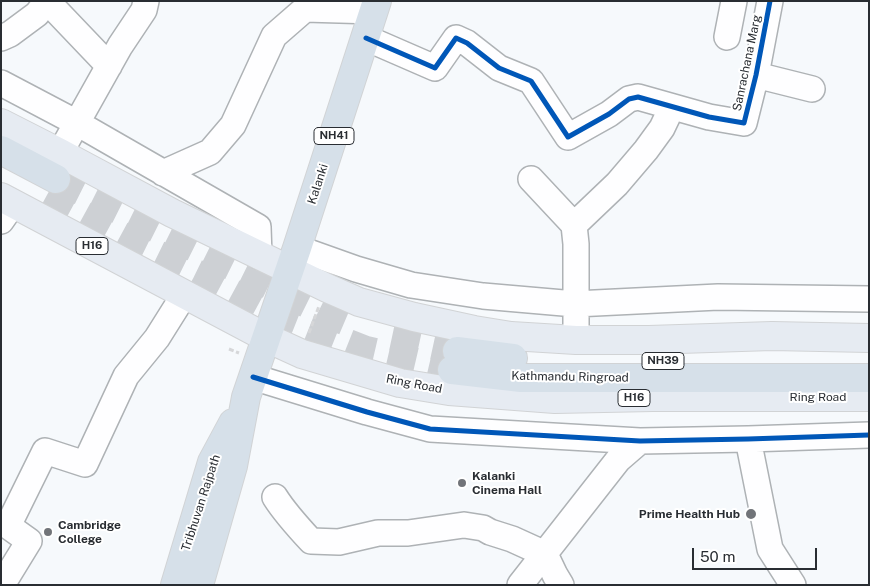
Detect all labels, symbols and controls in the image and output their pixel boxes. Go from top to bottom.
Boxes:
street label: Sanrachana Marg [730,13,764,113]
road number: NH41 [314,128,354,144]
street label: Kalanki [305,162,331,206]
road number: H16 [76,238,108,255]
road number: NH39 [642,352,684,370]
street label: Kathmandu Ringroad [511,369,629,385]
street label: Ring Road [385,372,443,396]
road number: H16 [618,389,650,406]
street label: Ring Road [790,390,846,404]
street label: Tribhuvan Rajpath [179,453,223,553]
place label: Kalanki Cinema Hall [472,469,542,497]
marker: Kalanki Cinema Hall [456,477,468,489]
place label: Prime Health Hub [639,507,740,521]
marker: Prime Health Hub [744,507,758,521]
place label: Cambridge College [58,518,121,546]
marker: Cambridge College [42,526,54,538]
scale bar [695,538,820,570]
text: 50 m [700,548,735,565]

